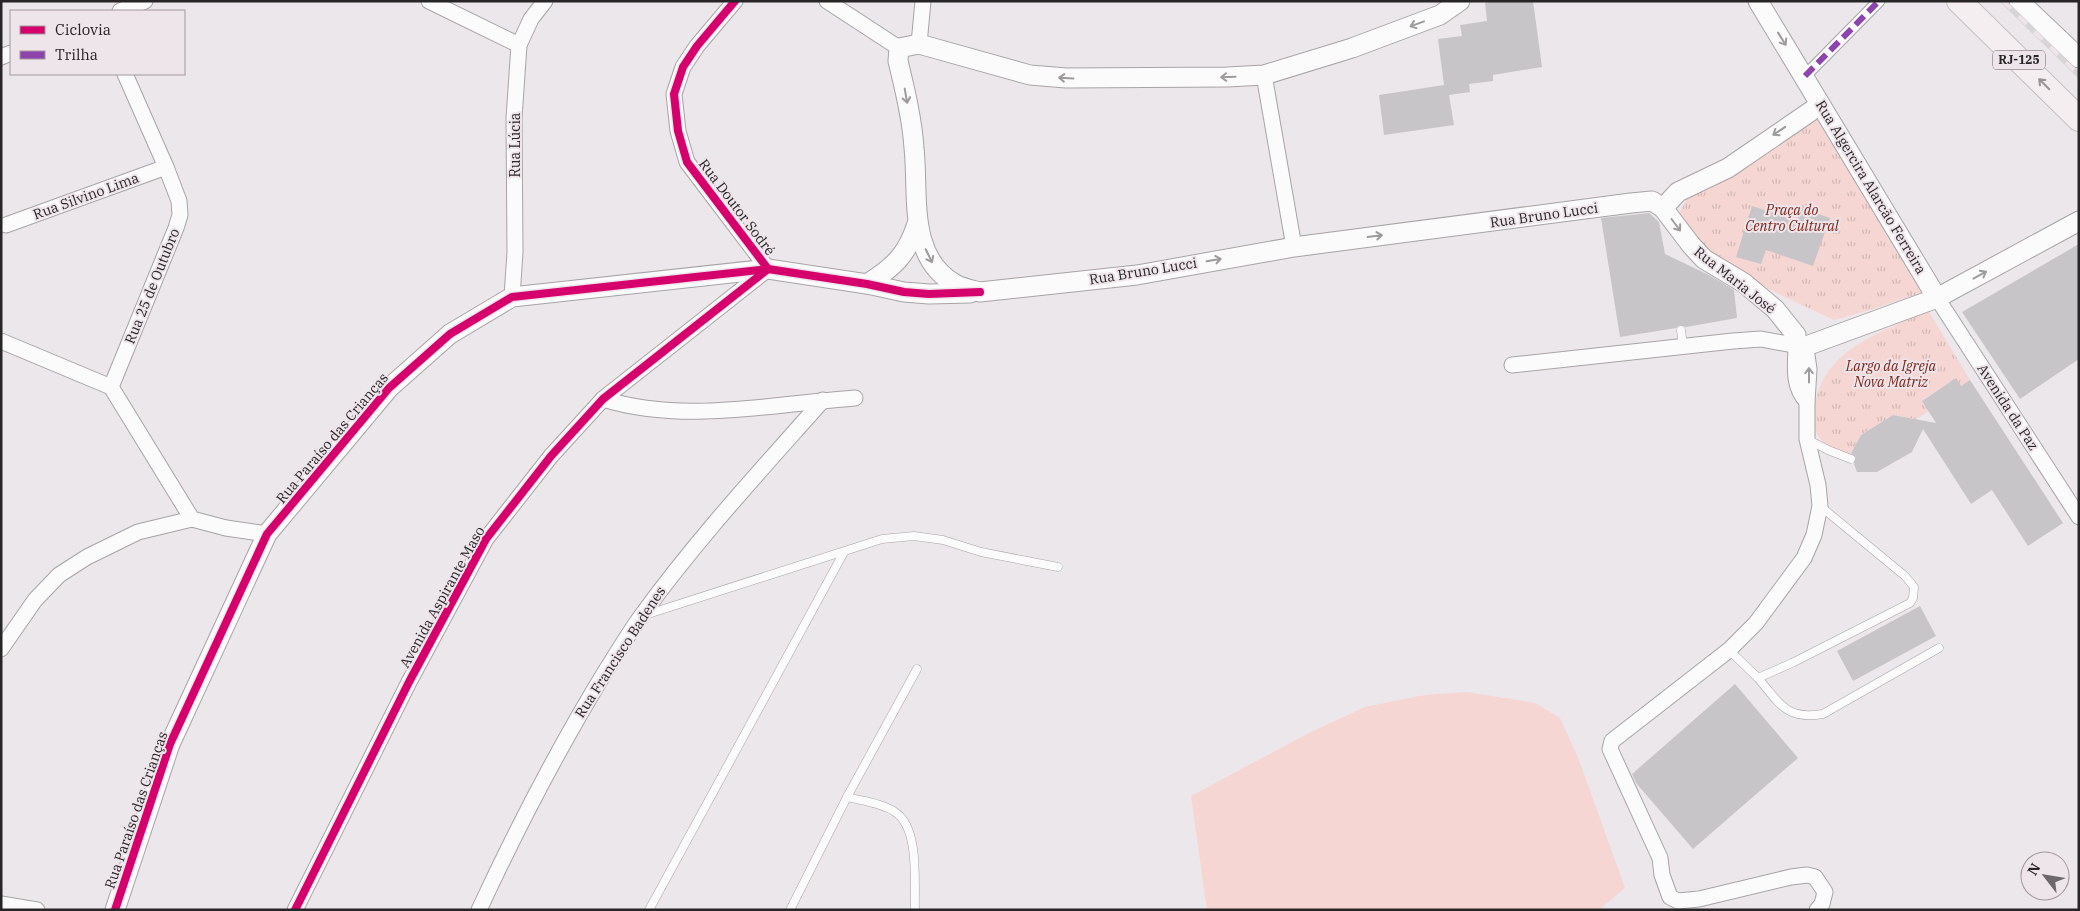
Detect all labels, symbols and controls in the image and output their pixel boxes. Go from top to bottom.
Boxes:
legend [10,10,185,75]
text: Ciclovia [55,20,111,39]
one-way arrow [1410,20,1425,29]
one-way arrow [1777,31,1787,45]
text: Trilha [55,45,98,64]
road number: RJ-125 [1993,50,2045,70]
one-way arrow [1220,72,1236,82]
one-way arrow [1058,73,1074,82]
one-way arrow [2038,78,2050,90]
one-way arrow [901,88,911,104]
street label: Rua Algercira Alarcão Ferreira [1812,97,1930,278]
street label: Rua Lúcia [506,112,524,178]
one-way arrow [1773,127,1787,137]
street label: Rua Doutor Sodré [695,155,779,259]
street label: Rua Silvino Lima [31,168,142,224]
street label: Rua Bruno Lucci [1489,198,1599,232]
park label: Praça do Centro Cultural [1745,201,1840,235]
one-way arrow [1671,218,1682,231]
street label: Rua 25 de Outubro [121,226,183,346]
one-way arrow [1366,231,1382,241]
street label: Rua Maria José [1691,243,1779,317]
one-way arrow [924,248,934,263]
street label: Rua Bruno Lucci [1088,254,1198,288]
one-way arrow [1206,255,1222,265]
one-way arrow [1972,269,1987,279]
park label: Largo da Igreja Nova Matriz [1845,357,1937,391]
street label: Avenida da Paz [1973,360,2043,454]
one-way arrow [1804,367,1814,384]
street label: Rua Paraíso das Crianças [272,369,392,507]
street label: Avenida Aspirante Maso [395,523,489,671]
street label: Rua Francisco Badenes [571,583,669,721]
street label: Rua Paraíso das Crianças [101,729,171,891]
north arrow [2020,851,2070,901]
text: N [2023,860,2044,879]

